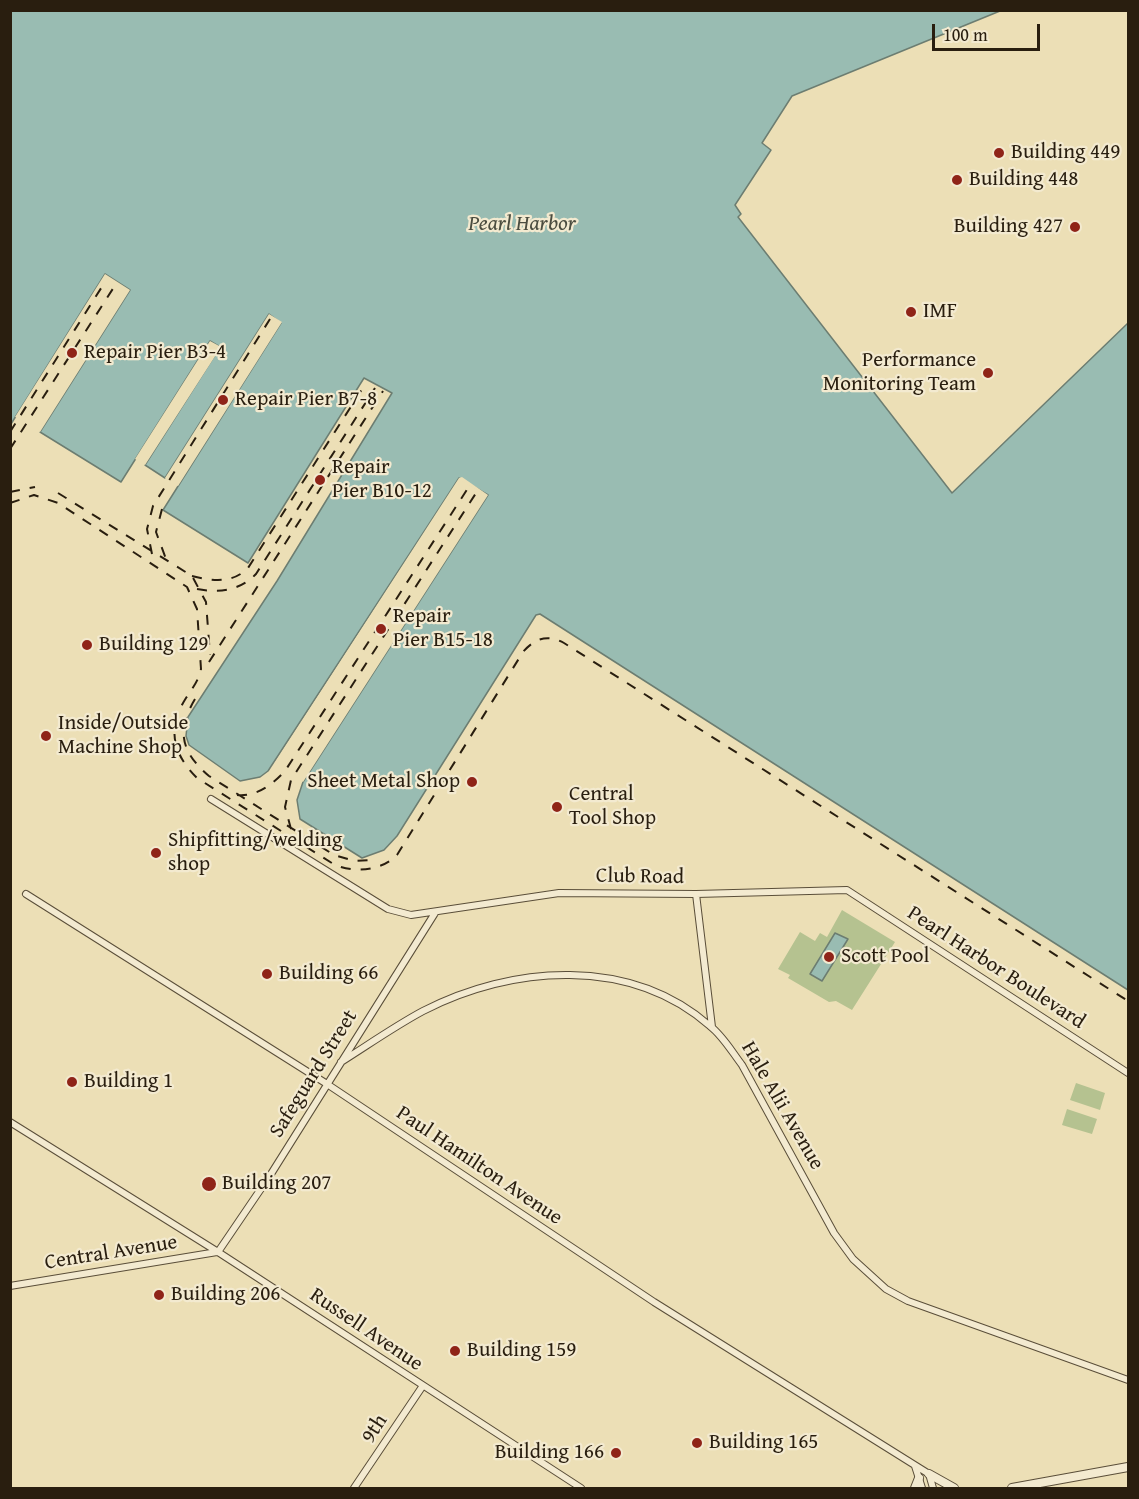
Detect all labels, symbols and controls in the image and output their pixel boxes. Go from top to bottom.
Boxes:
scale bar [935,12,1043,50]
text: 100 m [943,21,988,48]
place label: Building 449 [1011,140,1120,166]
marker: Building 449 [992,146,1006,160]
place label: Building 448 [969,167,1078,193]
marker: Building 448 [950,173,964,187]
water label: Pearl Harbor [468,211,576,237]
place label: Building 427 [954,214,1063,240]
marker: Building 427 [1068,220,1082,234]
place label: IMF [923,299,957,325]
marker: IMF [904,305,918,319]
place label: Repair Pier B3-4 [84,340,226,366]
marker: Repair Pier B3-4 [65,346,79,360]
place label: Performance Monitoring Team [823,348,976,398]
marker: Performance Monitoring Team [981,366,995,380]
place label: Repair Pier B7-8 [235,387,377,413]
marker: Repair Pier B7-8 [216,393,230,407]
place label: Repair Pier B10-12 [332,455,432,505]
marker: Repair Pier B10-12 [313,473,327,487]
place label: Repair Pier B15-18 [393,604,493,654]
marker: Repair Pier B15-18 [374,622,388,636]
place label: Building 129 [99,632,208,658]
marker: Building 129 [80,638,94,652]
place label: Inside/Outside Machine Shop [58,711,188,761]
marker: Inside/Outside Machine Shop [39,729,53,743]
place label: Sheet Metal Shop [307,769,460,795]
marker: Sheet Metal Shop [465,775,479,789]
place label: Central Tool Shop [569,782,656,832]
marker: Central Tool Shop [550,800,564,814]
place label: Shipfitting/welding shop [168,828,342,878]
marker: Shipfitting/welding shop [149,846,163,860]
street label: Club Road [596,864,684,890]
street label: Pearl Harbor Boulevard [902,901,1090,1035]
place label: Scott Pool [841,944,929,970]
marker: Scott Pool [822,950,836,964]
place label: Building 66 [279,961,378,987]
marker: Building 66 [260,967,274,981]
street label: Safeguard Street [265,1005,363,1143]
street label: Hale Alii Avenue [735,1037,829,1175]
place label: Building 1 [84,1069,173,1095]
marker: Building 1 [65,1075,79,1089]
street label: Paul Hamilton Avenue [391,1101,567,1231]
place label: Building 207 [222,1171,331,1197]
marker: Building 207 [200,1175,218,1193]
street label: Central Avenue [43,1230,179,1276]
place label: Building 206 [171,1282,280,1308]
street label: Russell Avenue [305,1283,427,1377]
marker: Building 206 [152,1288,166,1302]
place label: Building 159 [467,1338,576,1364]
marker: Building 159 [448,1344,462,1358]
street label: 9th [356,1410,394,1448]
place label: Building 165 [709,1430,818,1456]
marker: Building 165 [690,1436,704,1450]
place label: Building 166 [495,1440,604,1466]
marker: Building 166 [609,1446,623,1460]

